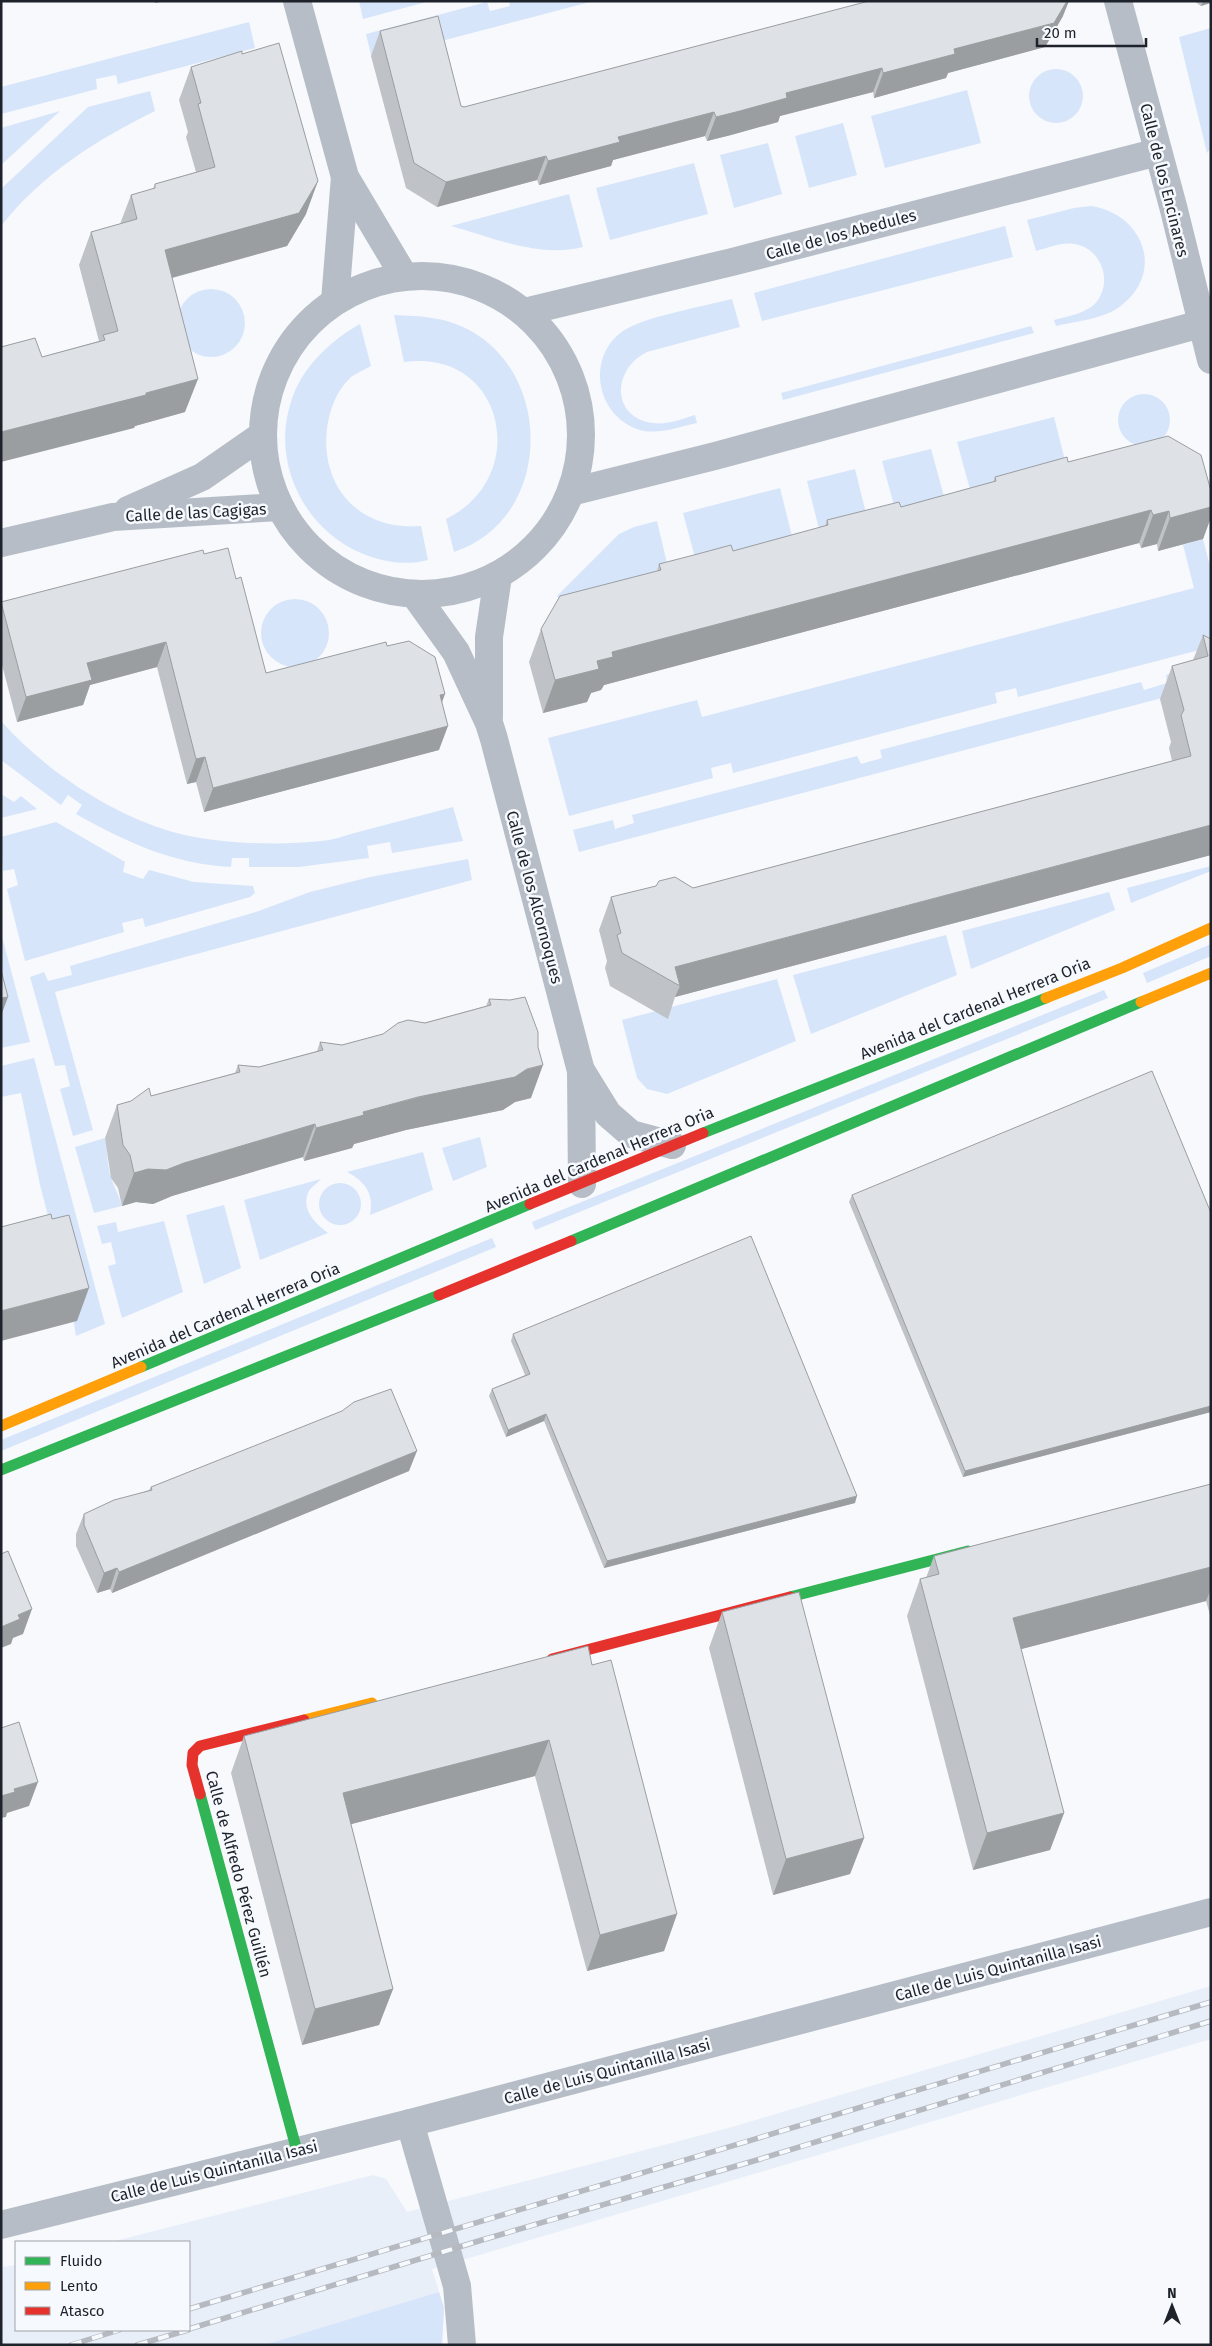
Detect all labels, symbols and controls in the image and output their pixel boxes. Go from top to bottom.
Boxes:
scale bar [1037,15,1146,47]
text: 20 m [1044,24,1077,42]
street label: Calle de los Encinares [1136,101,1193,259]
street label: Calle de los Abedules [764,205,918,264]
street label: Calle de las Cagigas [125,499,267,526]
street label: Calle de los Alcornoques [502,809,567,986]
street label: Avenida del Cardenal Herrera Oria [857,953,1093,1064]
street label: Avenida del Cardenal Herrera Oria [482,1102,717,1216]
street label: Avenida del Cardenal Herrera Oria [108,1258,343,1372]
street label: Calle de Alfredo Pérez Guillén [202,1769,275,1980]
street label: Calle de Luis Quintanilla Isasi [893,1932,1103,2005]
street label: Calle de Luis Quintanilla Isasi [502,2035,712,2108]
street label: Calle de Luis Quintanilla Isasi [109,2137,320,2206]
legend [15,2241,190,2331]
text: Fluido [60,2252,102,2270]
text: Lento [60,2277,98,2295]
north arrow [1147,2281,1197,2331]
text: N [1167,2285,1177,2302]
text: Atasco [60,2302,105,2320]

